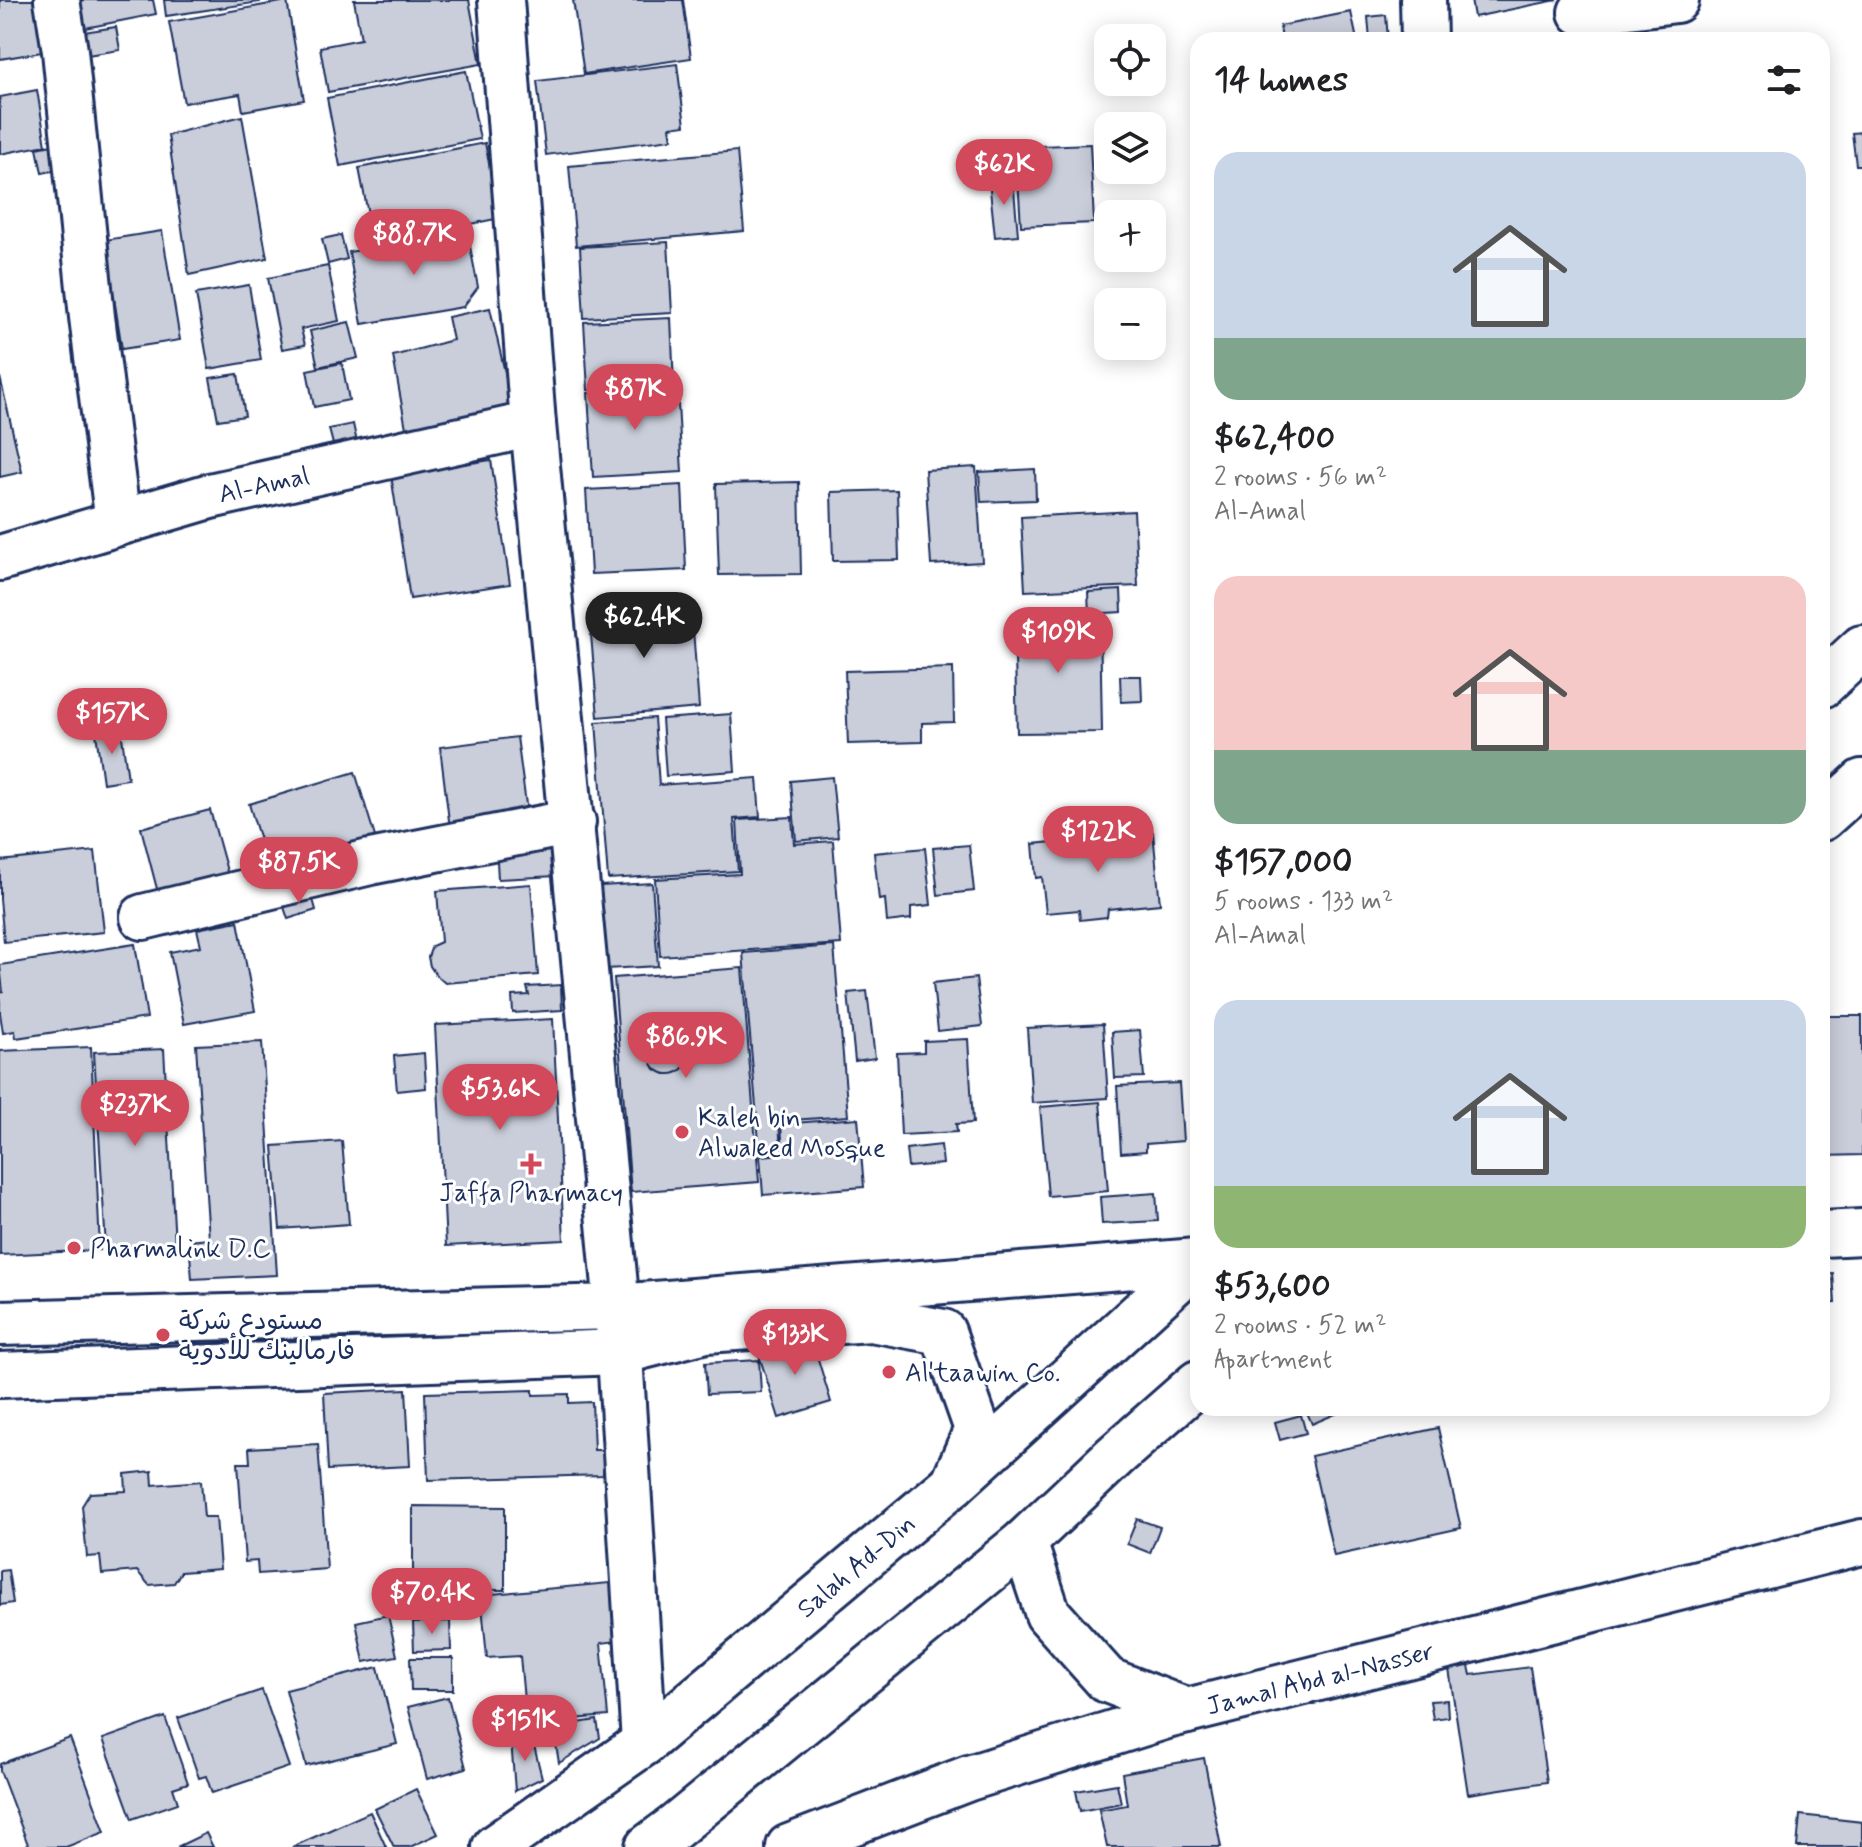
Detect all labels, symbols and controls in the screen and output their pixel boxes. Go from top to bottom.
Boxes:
map controls [1094,24,1166,360]
button: locate [1094,24,1166,96]
text: 14 homes [1214,58,1348,103]
icon: filters [1762,58,1806,102]
button: layers [1094,112,1166,184]
pin: $62K [957,139,1051,207]
text: $62K [974,148,1034,182]
button: + [1094,200,1166,272]
icon: home [1438,204,1582,348]
pin: $88.7K [349,209,479,277]
text: $88.7K [372,218,456,252]
button: − [1094,288,1166,360]
pin: $87K [588,364,682,432]
text: $87K [604,373,666,407]
text: $62,400 [1214,416,1335,461]
street label: Al-Amal [216,459,313,513]
text: 2 rooms · 56 m² [1214,461,1387,495]
text: Al-Amal [1214,495,1306,529]
pin: $62.4K [579,592,709,660]
text: $62.4K [603,601,685,635]
pin: $109K [1002,607,1114,675]
text: $109K [1021,616,1095,650]
icon: home [1438,628,1582,772]
pin: $157K [56,688,168,756]
text: $157K [75,697,149,731]
pin: $122K [1042,806,1154,874]
text: $122K [1061,815,1135,849]
pin: $87.5K [234,837,364,905]
text: $157,000 [1214,840,1353,885]
text: $87.5K [258,846,340,880]
text: 5 rooms · 133 m² [1214,885,1393,919]
text: Al-Amal [1214,919,1306,953]
pin: $86.9K [621,1012,751,1080]
text: $86.9K [646,1021,726,1055]
icon: home [1438,1052,1582,1196]
pin: $53.6K [435,1064,565,1132]
text: $53.6K [461,1073,539,1107]
pin: $237K [79,1080,191,1148]
text: $237K [99,1089,171,1123]
place label: Kaleh bin Alwaleed Mosque [698,1102,886,1166]
marker: Kaleh bin Alwaleed Mosque [673,1123,691,1141]
marker: Jaffa Pharmacy [522,1155,540,1173]
place label: Jaffa Pharmacy [439,1177,623,1211]
place label: Pharmalink D.C [90,1233,271,1267]
marker: Pharmalink D.C [65,1239,83,1257]
text: $53,600 [1214,1264,1331,1309]
place label: مستودع شركة فارمالينك للأدوية [179,1305,355,1369]
pin: $133K [739,1309,851,1377]
text: 2 rooms · 52 m² [1214,1309,1386,1343]
text: $133K [762,1318,828,1352]
marker: مستودع شركة فارمالينك للأدوية [154,1326,172,1344]
text: Apartment [1214,1343,1332,1377]
place label: Al'taawin Co. [905,1357,1060,1391]
marker: Al'taawin Co. [880,1363,898,1381]
street label: Salah Ad-Din [791,1508,923,1627]
pin: $70.4K [367,1568,497,1636]
text: $70.4K [390,1577,474,1611]
street label: Jamal Abd al-Nasser [1203,1635,1438,1724]
pin: $151K [469,1695,581,1763]
text: $151K [490,1704,560,1738]

